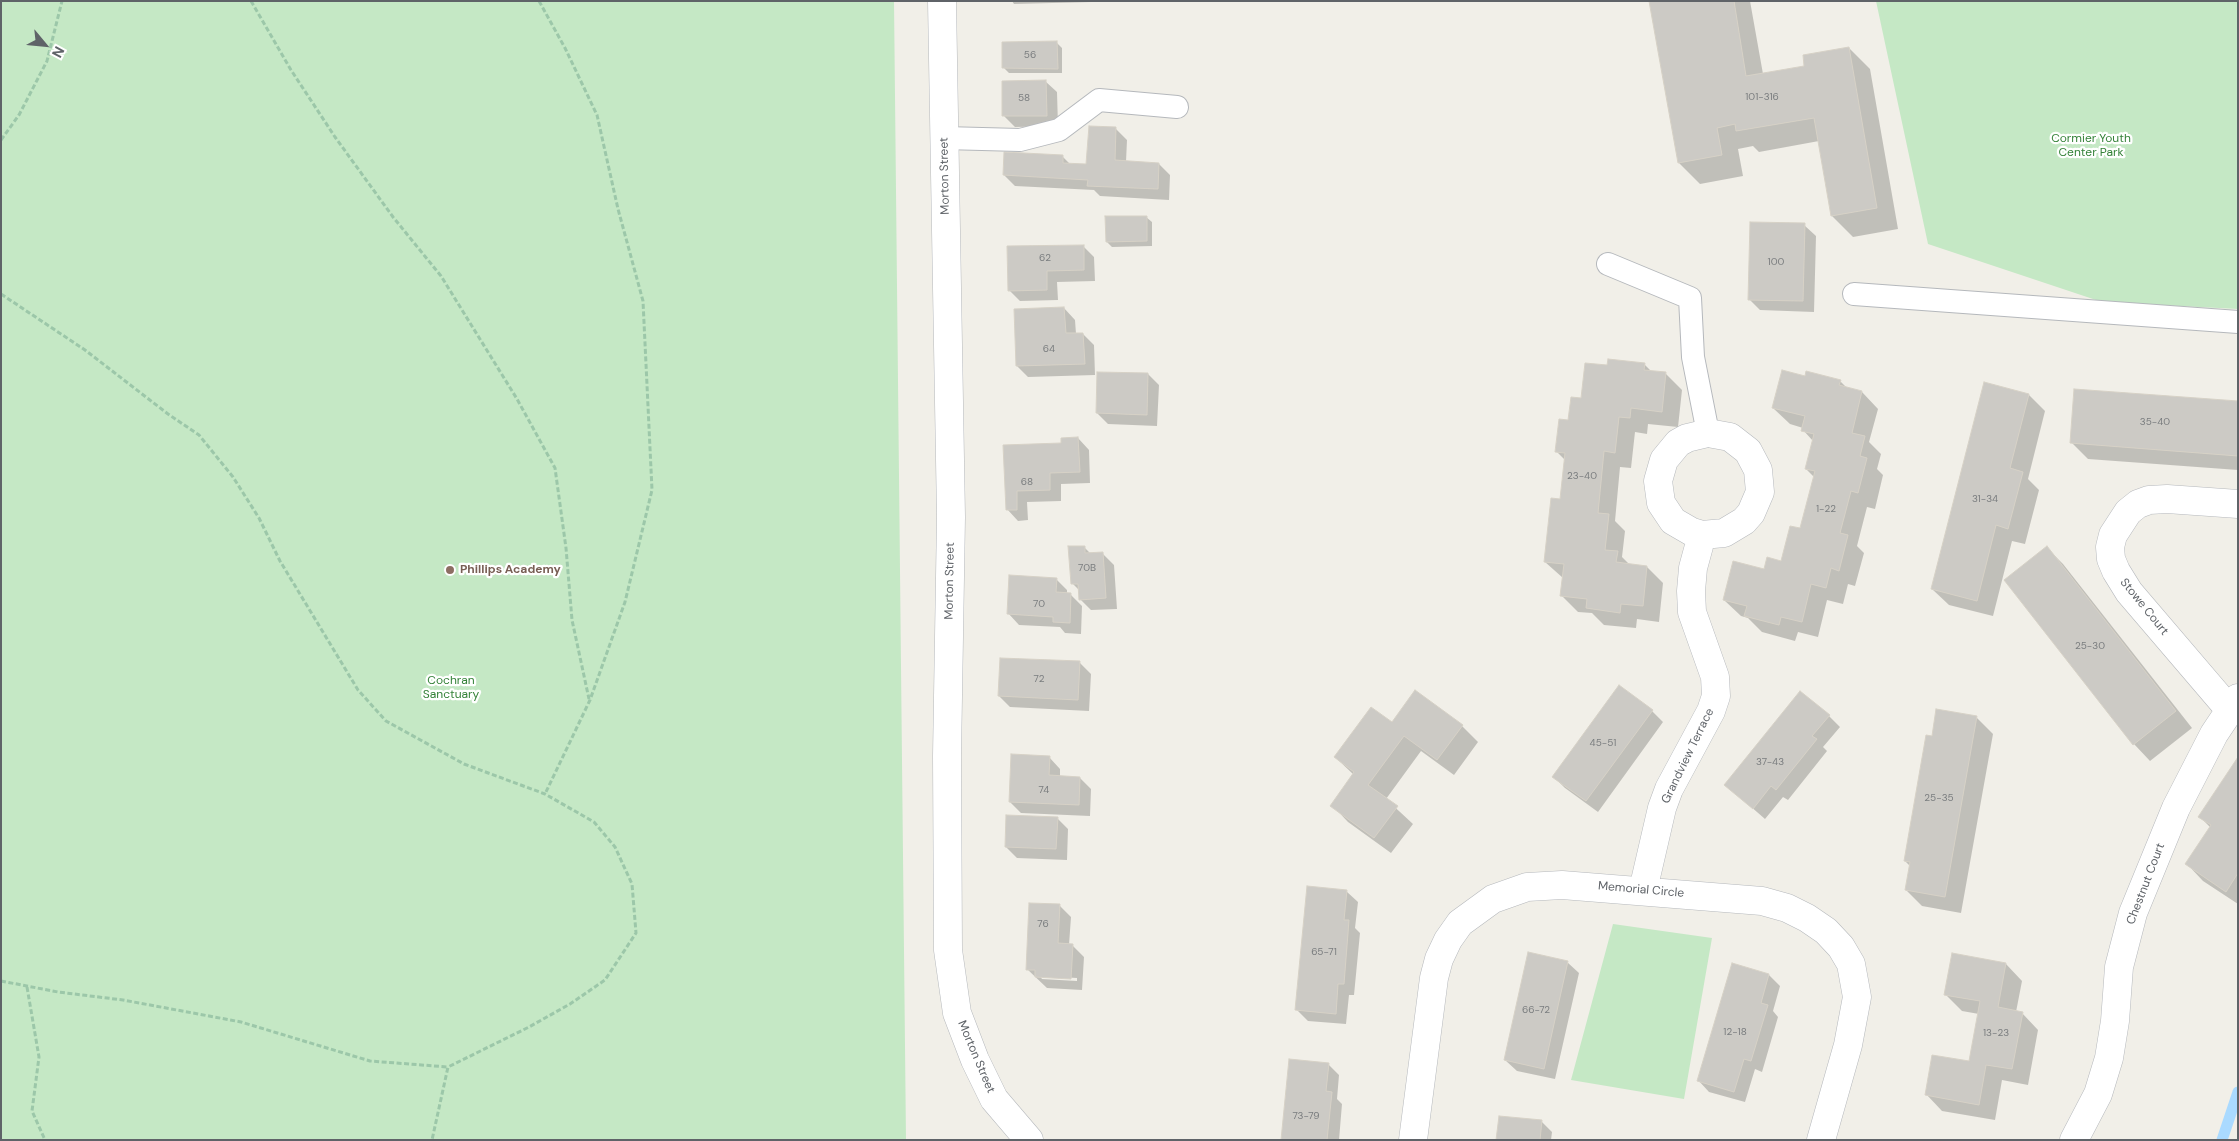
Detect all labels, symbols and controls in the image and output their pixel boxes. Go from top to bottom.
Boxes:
north arrow [20,20,70,70]
text: N [48,43,69,61]
house number: 56 [1024,49,1036,61]
house number: 101-316 [1745,91,1779,103]
house number: 58 [1018,92,1030,104]
park label: Cormier Youth Center Park [2051,132,2131,160]
street label: Morton Street [937,137,953,215]
house number: 62 [1039,252,1051,264]
house number: 100 [1768,256,1784,268]
house number: 64 [1043,343,1055,355]
house number: 35-40 [2140,416,2170,428]
house number: 23-40 [1567,470,1597,482]
house number: 68 [1021,476,1033,488]
house number: 31-34 [1972,493,1998,505]
house number: 1-22 [1816,503,1836,515]
street label: Morton Street [942,542,958,620]
house number: 70B [1078,562,1096,574]
place label: Phillips Academy [460,563,561,577]
marker: Phillips Academy [444,564,456,576]
street label: Stowe Court [2117,576,2171,638]
house number: 70 [1033,598,1045,610]
house number: 25-30 [2075,640,2105,652]
house number: 72 [1034,673,1044,685]
park label: Cochran Sanctuary [423,674,479,702]
street label: Grandview Terrace [1659,706,1717,806]
house number: 45-51 [1590,737,1616,749]
house number: 37-43 [1756,756,1784,768]
house number: 74 [1039,784,1049,796]
house number: 25-35 [1924,792,1954,804]
street label: Chestnut Court [2124,841,2168,927]
street label: Memorial Circle [1597,879,1685,901]
house number: 76 [1037,918,1049,930]
house number: 65-71 [1311,946,1337,958]
house number: 66-72 [1522,1004,1550,1016]
street label: Morton Street [954,1019,998,1095]
house number: 12-18 [1723,1026,1747,1038]
house number: 13-23 [1983,1027,2009,1039]
house number: 73-79 [1292,1110,1320,1122]

